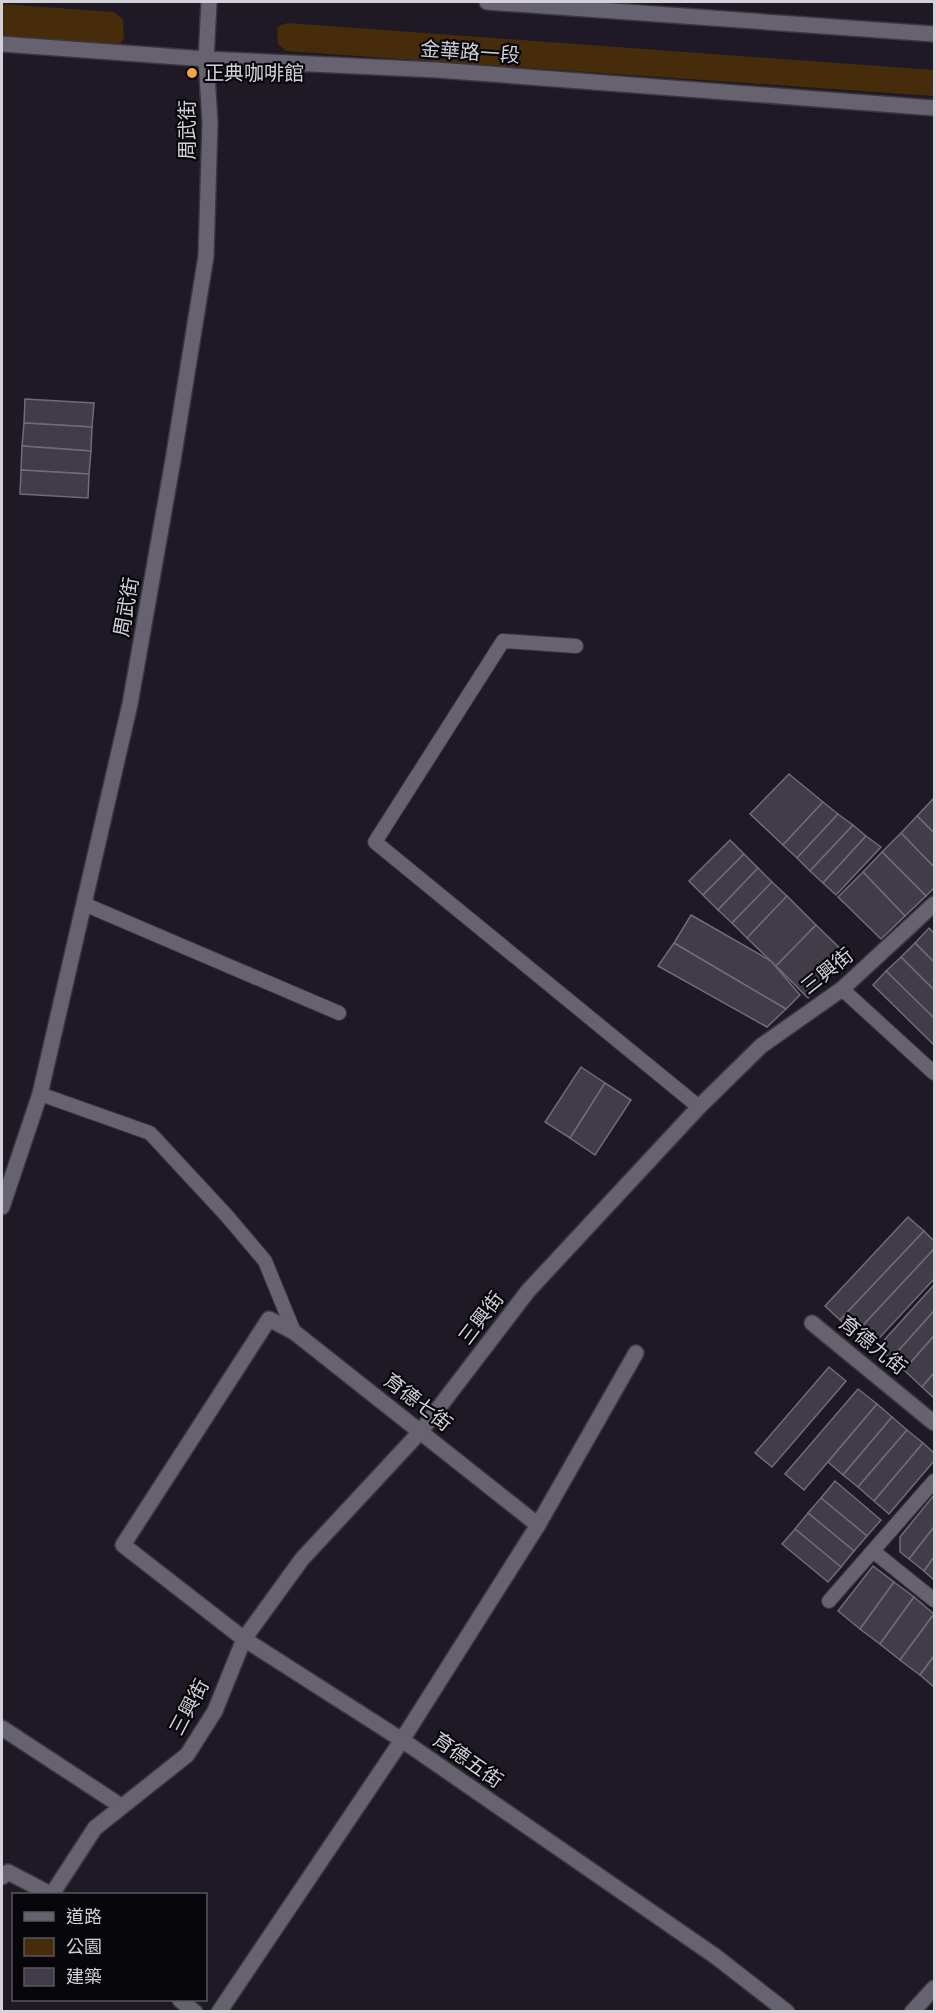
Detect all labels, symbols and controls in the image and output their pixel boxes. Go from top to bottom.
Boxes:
street label: 金華路一段 [419,35,521,69]
place label: 正典咖啡館 [204,59,304,87]
marker: 正典咖啡館 [185,66,199,80]
street label: 周武街 [173,100,201,160]
street label: 周武街 [107,575,145,639]
street label: 三興街 [795,941,859,1001]
street label: 三興街 [452,1286,510,1350]
street label: 育德九街 [833,1309,913,1381]
street label: 育德七街 [378,1366,458,1438]
street label: 三興街 [163,1674,215,1740]
street label: 育德五街 [427,1726,509,1794]
legend [12,1893,207,2001]
text: 道路 [66,1904,102,1929]
text: 公園 [66,1934,102,1959]
text: 建築 [66,1964,102,1989]

